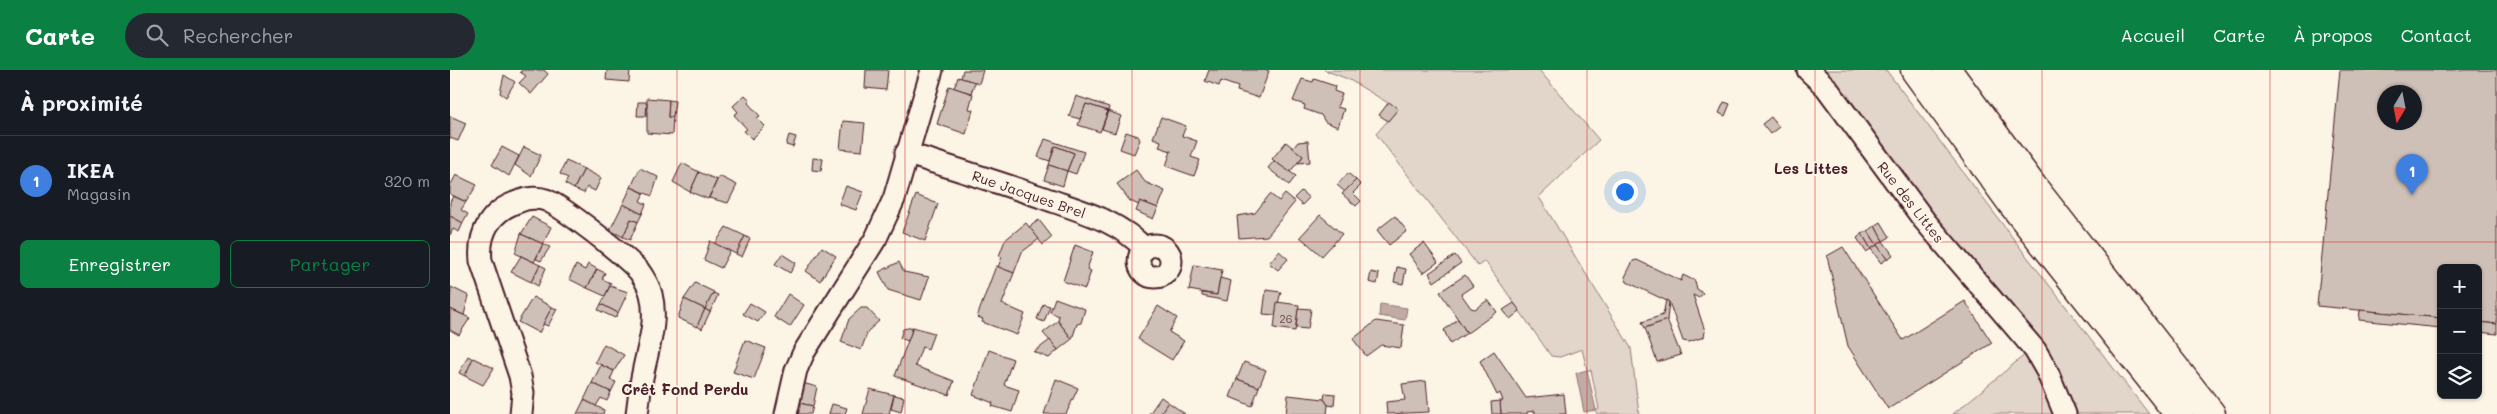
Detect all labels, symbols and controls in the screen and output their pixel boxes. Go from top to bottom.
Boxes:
search box [125,13,475,58]
text: Carte [25,20,95,51]
icon: search [143,21,171,49]
text: Rechercher [183,23,293,48]
text: Accueil [2120,23,2185,47]
text: Carte [2213,23,2265,47]
text: À propos [2293,23,2373,47]
text: Contact [2401,23,2472,47]
north arrow [2377,85,2422,130]
text: À proximité [20,89,143,116]
pin: 1 [2396,154,2428,195]
text: IKEA [67,158,115,183]
district label: Les Littes [1774,158,1848,178]
street label: Rue des Littes [1873,158,1949,246]
street label: Rue Jacques Brel [970,166,1088,222]
text: 1 [32,170,40,191]
text: 320 m [384,170,430,191]
your location [1612,179,1638,205]
text: Magasin [67,183,131,204]
button: Enregistrer [20,240,220,288]
button: Partager [230,240,430,288]
map controls [2437,264,2482,399]
button: + [2437,264,2482,309]
button: − [2437,309,2482,354]
house number: 26 [1280,311,1292,326]
button: layers [2437,354,2482,399]
district label: Crêt Fond Perdu [621,379,749,399]

